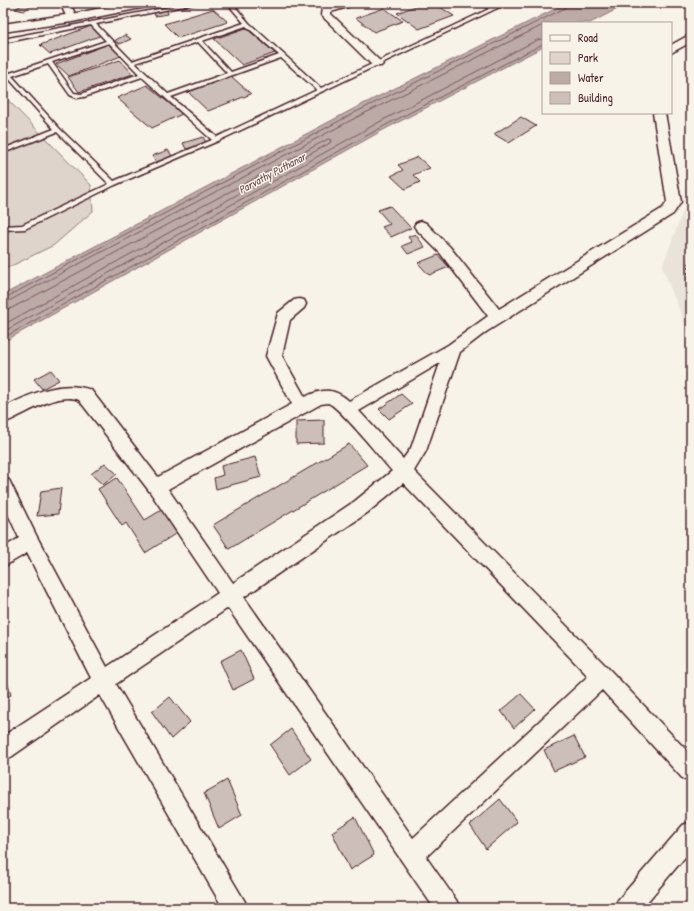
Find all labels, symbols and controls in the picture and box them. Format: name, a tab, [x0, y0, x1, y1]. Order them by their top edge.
legend	[542, 22, 672, 114]
text: Road	[578, 29, 598, 46]
text: Park	[578, 49, 598, 66]
text: Water	[578, 69, 604, 86]
text: Building	[578, 89, 613, 106]
water label: Parvathy Puthanar	[236, 149, 310, 197]

